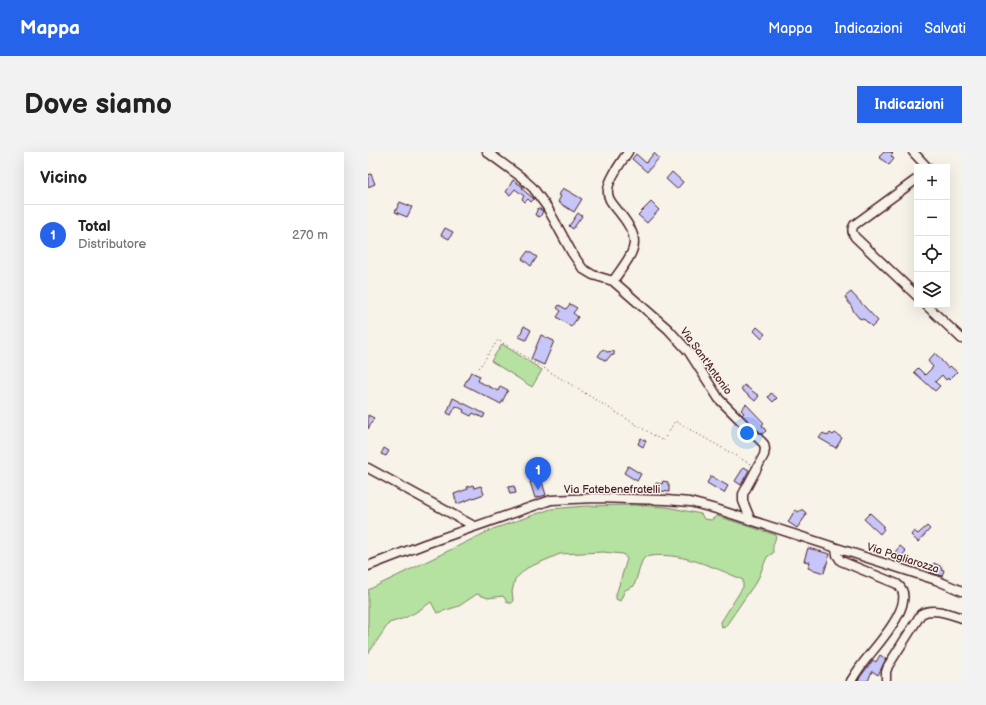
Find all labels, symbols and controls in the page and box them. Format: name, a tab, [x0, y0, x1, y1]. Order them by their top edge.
text: Mappa	[20, 17, 80, 40]
text: Mappa	[768, 20, 812, 37]
text: Indicazioni	[834, 20, 902, 37]
text: Salvati	[924, 20, 966, 37]
button: Indicazioni	[857, 86, 962, 123]
text: Dove siamo	[24, 88, 172, 121]
map controls	[914, 164, 950, 308]
button: +	[914, 164, 950, 200]
text: Vicino	[40, 168, 87, 188]
button: −	[914, 200, 950, 236]
text: Total	[78, 217, 111, 236]
text: 1	[50, 227, 56, 243]
text: 270 m	[292, 227, 328, 243]
text: Distributore	[78, 236, 146, 252]
button: locate	[914, 236, 950, 272]
button: layers	[914, 272, 950, 308]
street label: Via Sant'Antonio	[677, 325, 735, 397]
your location	[737, 423, 757, 443]
pin: 1	[525, 457, 551, 490]
street label: Via Fatebenefratelli	[564, 483, 660, 496]
street label: Via Pagliarozza	[865, 540, 941, 576]

